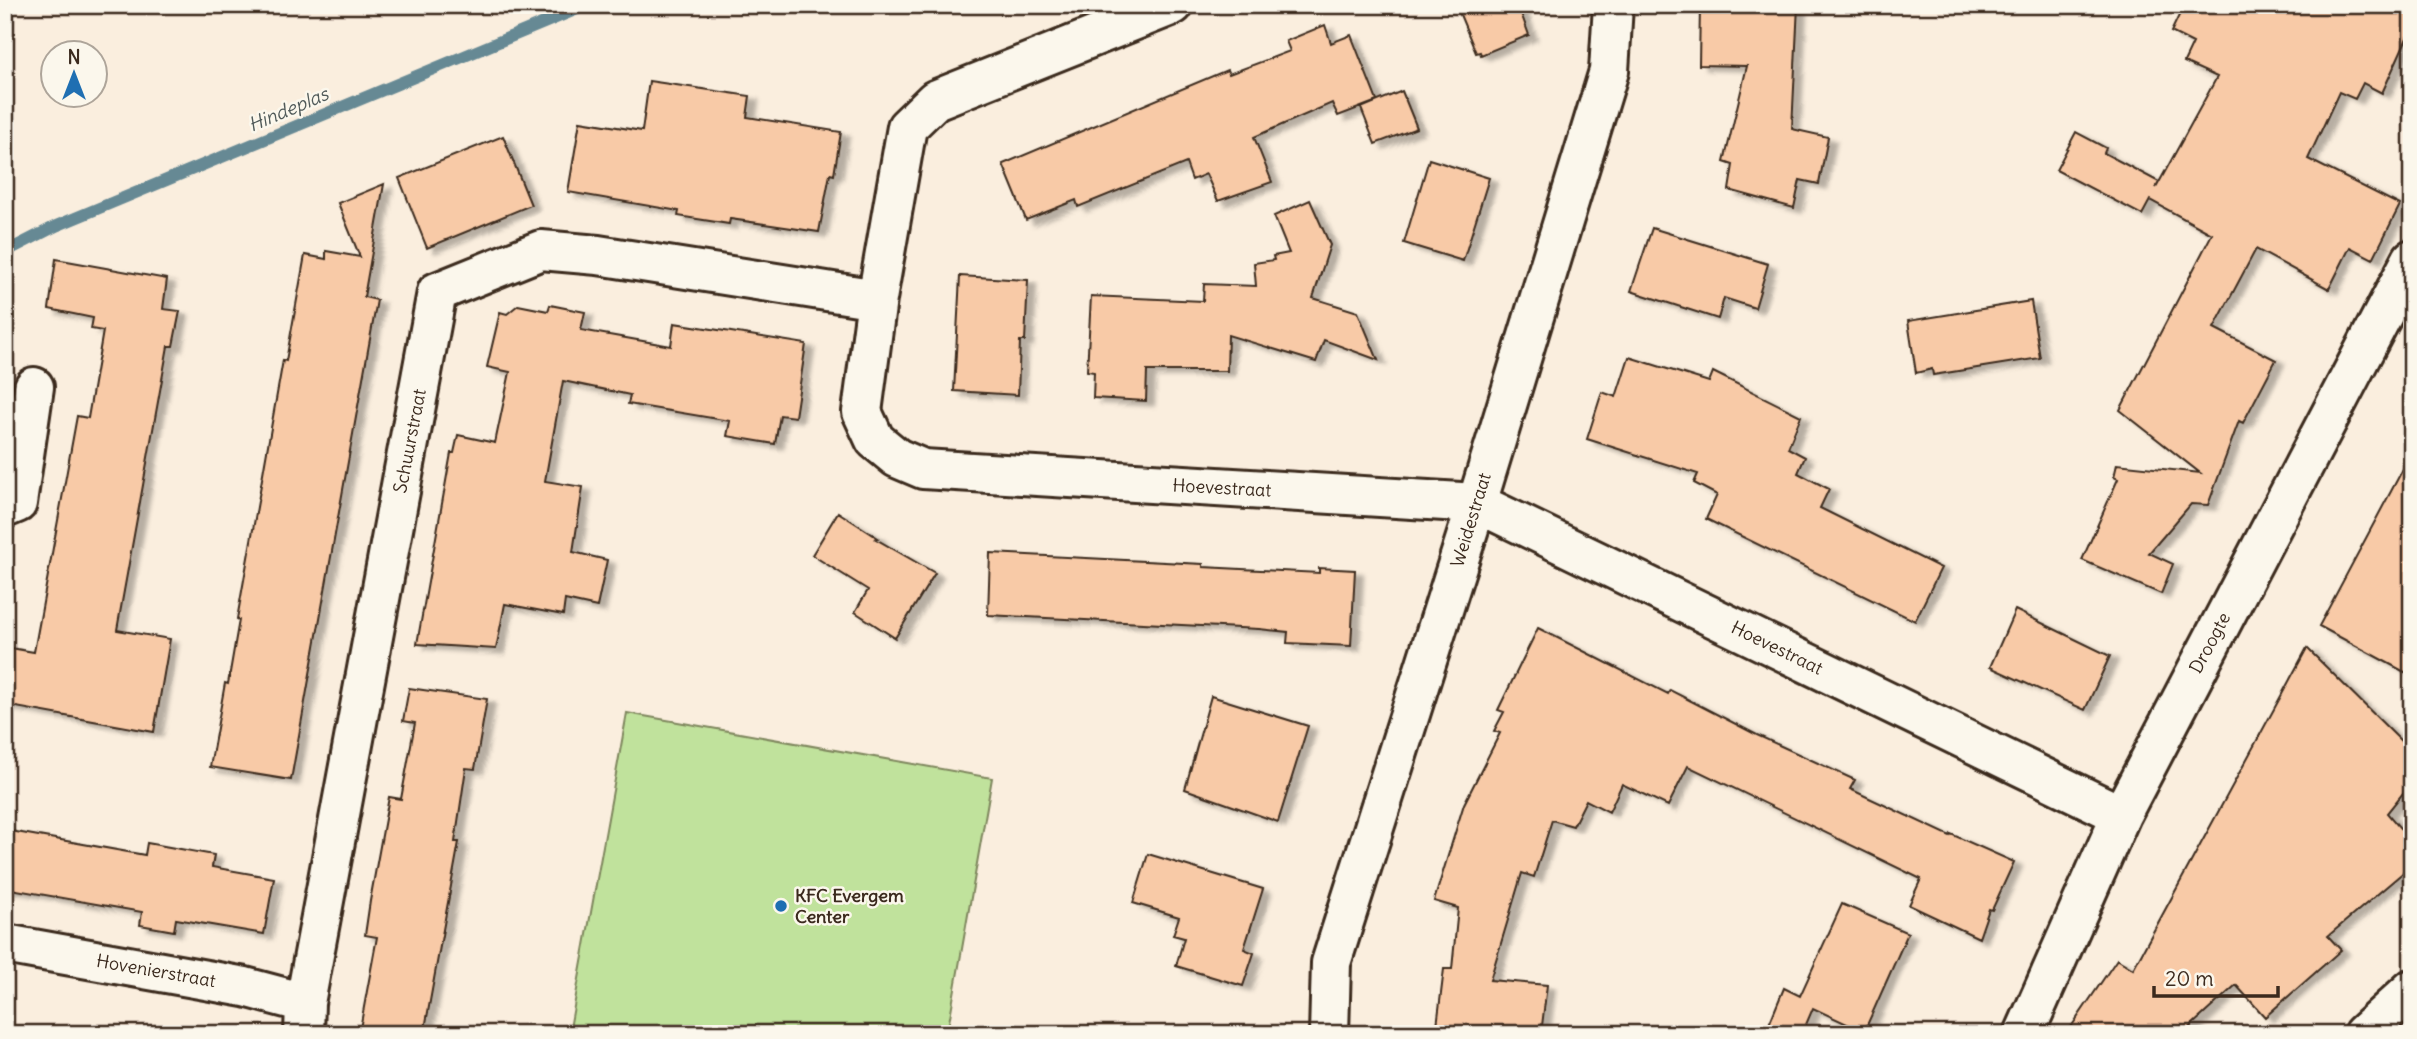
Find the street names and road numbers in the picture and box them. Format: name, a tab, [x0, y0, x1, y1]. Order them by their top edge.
street label: Schuurstraat	[388, 387, 431, 495]
street label: Weidestraat	[1445, 470, 1496, 570]
street label: Hoevestraat	[1172, 473, 1272, 502]
street label: Droogte	[2184, 608, 2235, 677]
street label: Hoevestraat	[1728, 615, 1827, 680]
street label: Hovenierstraat	[95, 949, 218, 992]

